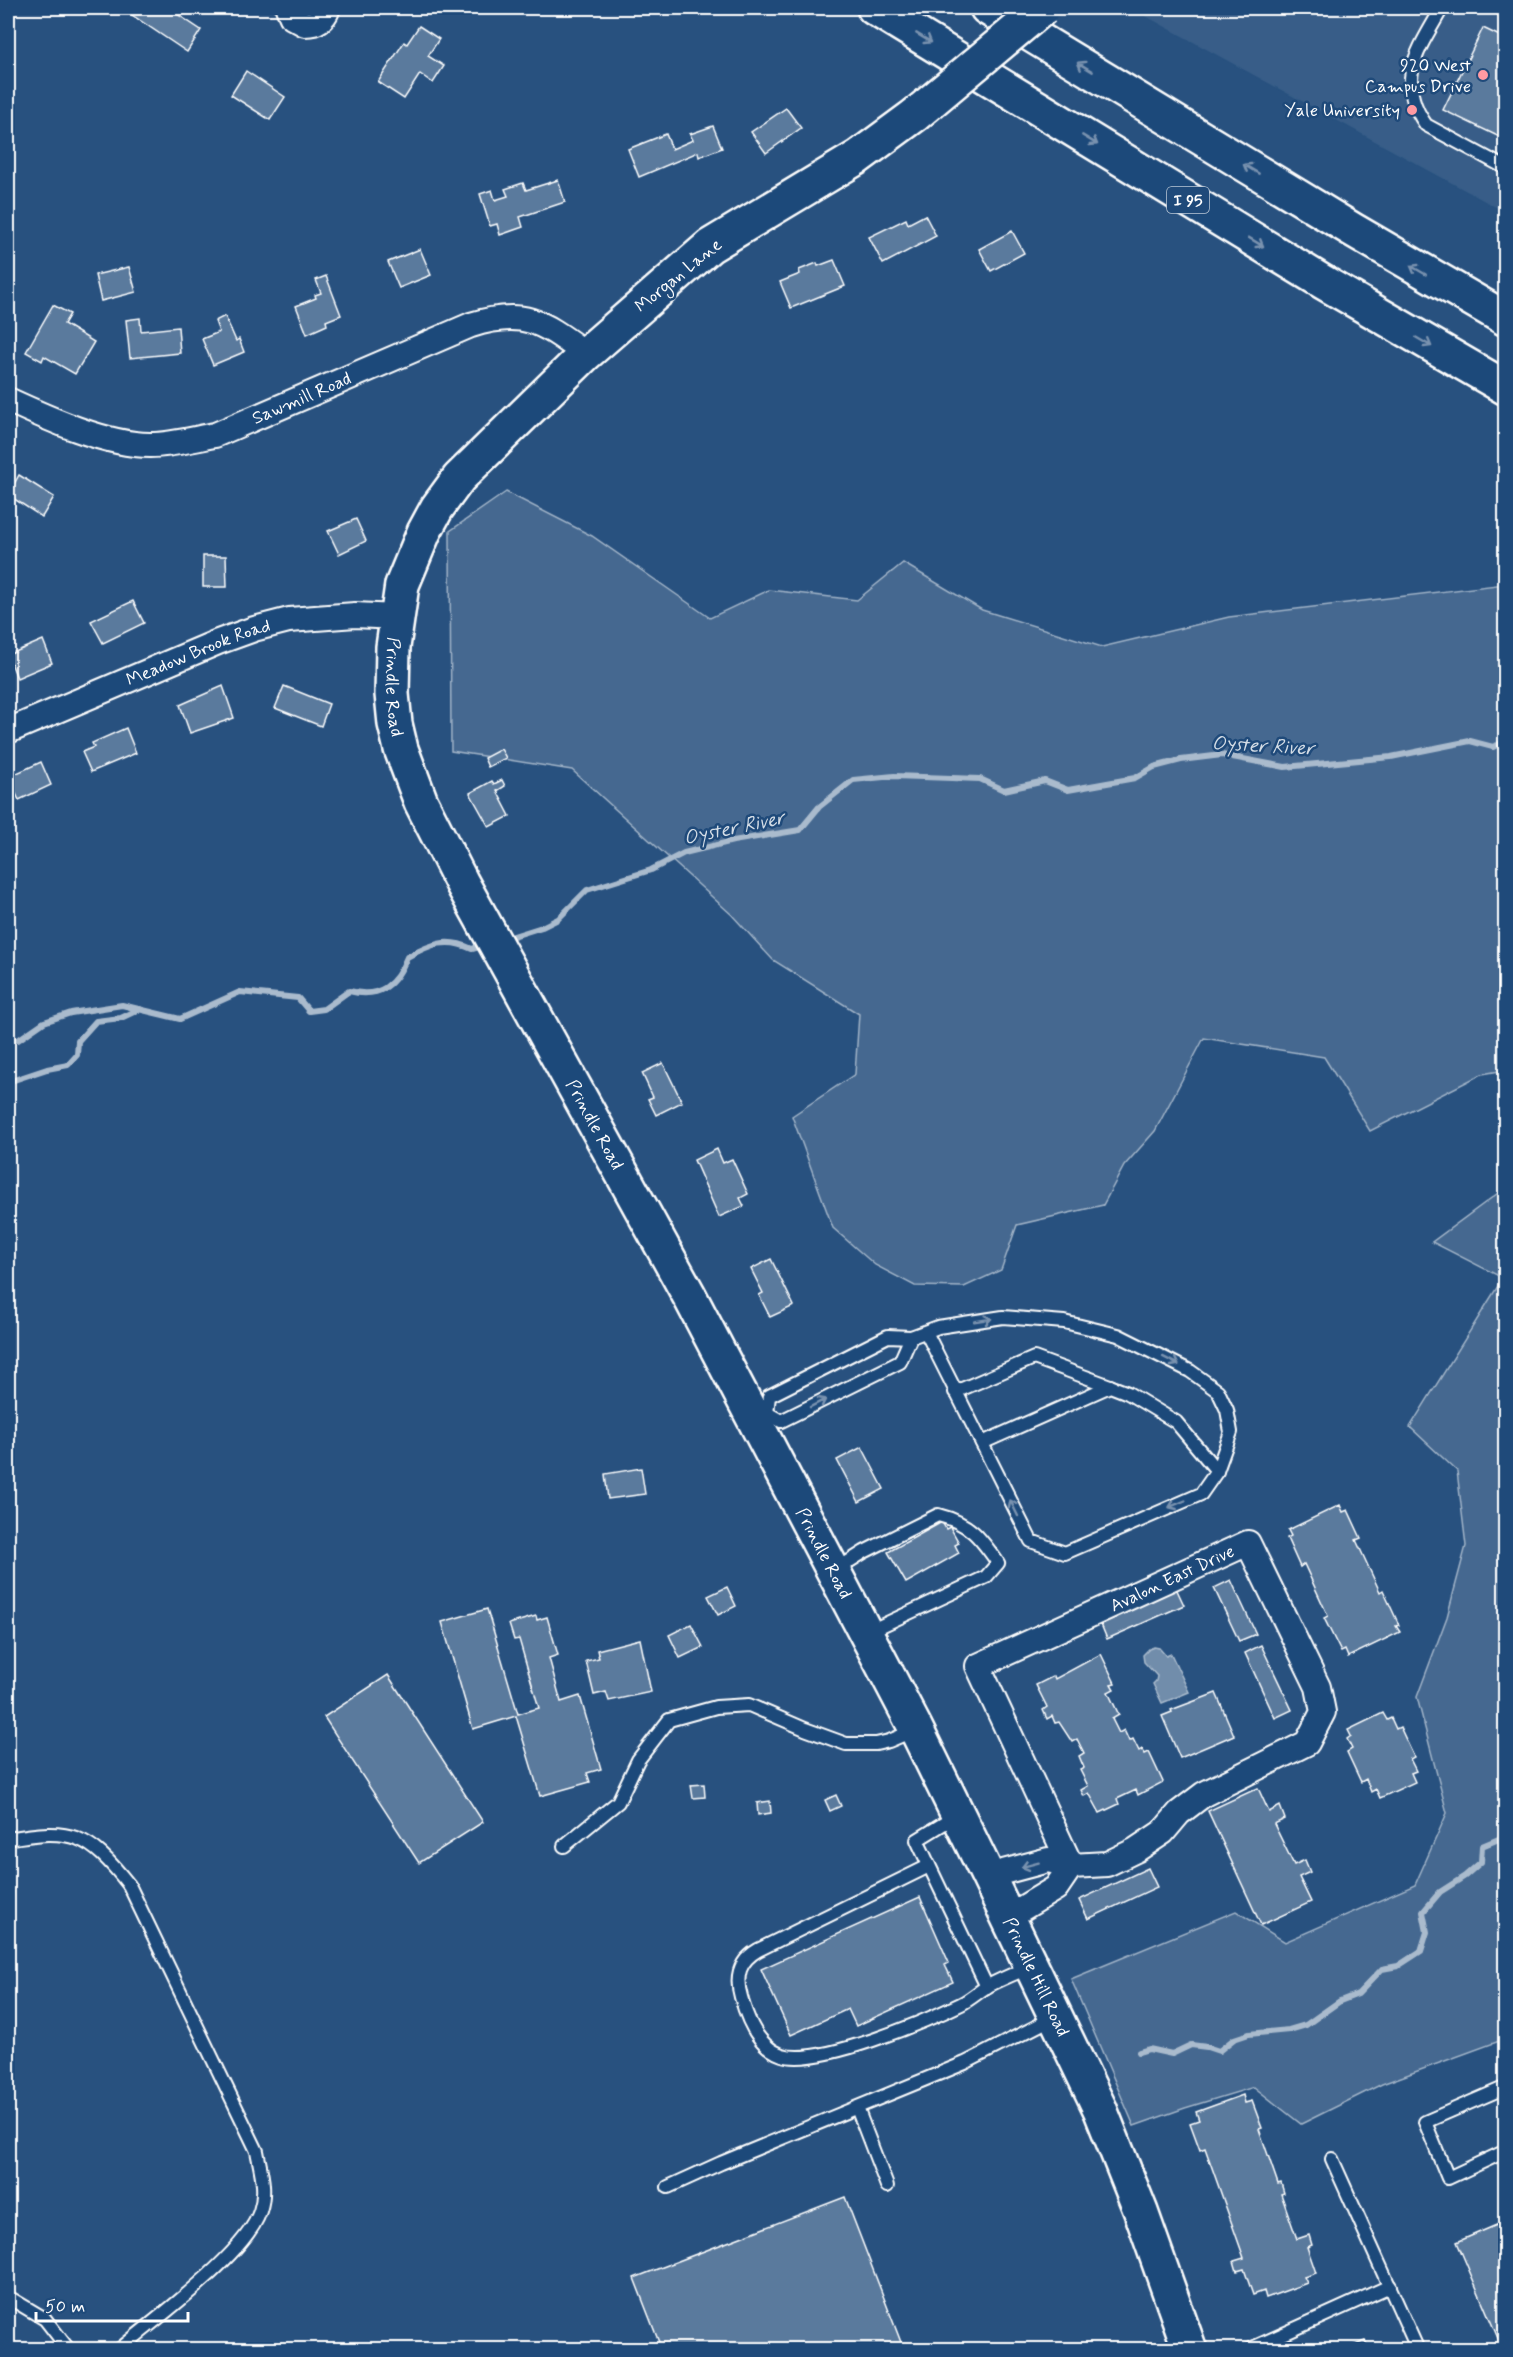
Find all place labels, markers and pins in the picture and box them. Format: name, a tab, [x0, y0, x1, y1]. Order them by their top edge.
place label: 920 West Campus Drive	[1365, 54, 1472, 99]
marker: 920 West Campus Drive	[1476, 68, 1490, 82]
place label: Yale University	[1284, 99, 1400, 123]
marker: Yale University	[1405, 103, 1419, 117]

